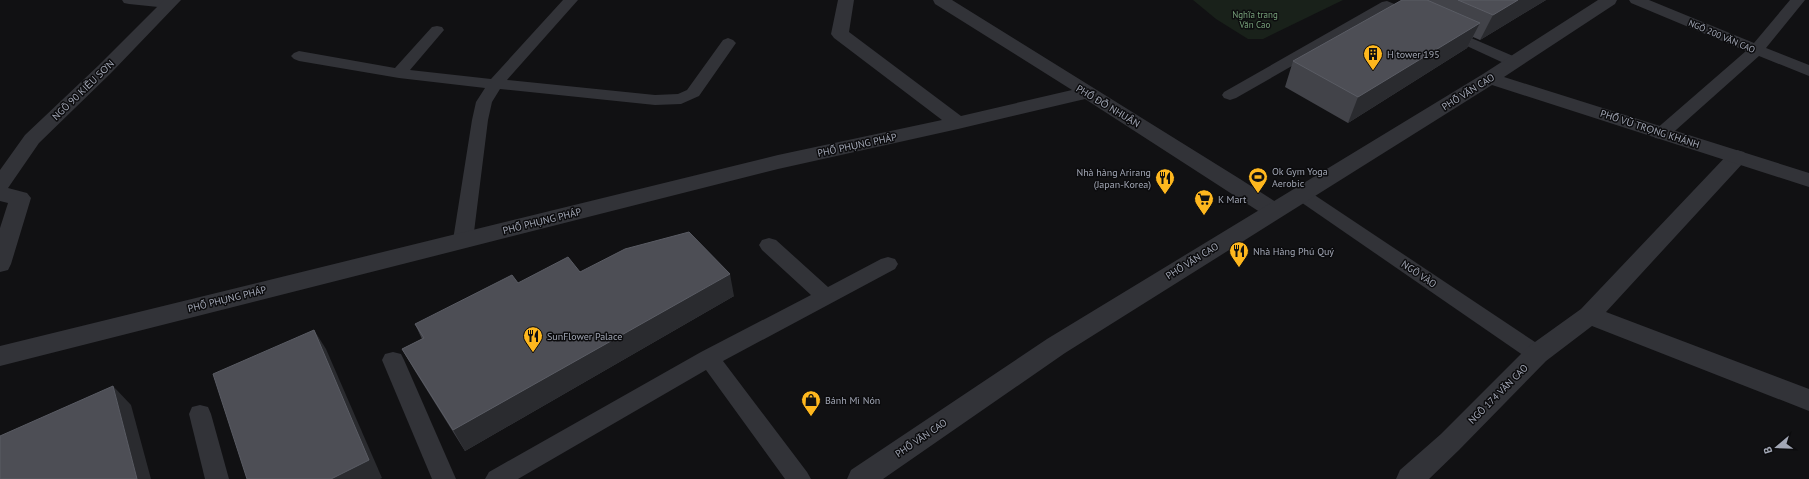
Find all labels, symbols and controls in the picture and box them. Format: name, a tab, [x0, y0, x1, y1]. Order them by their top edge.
park label: Nghĩa trang Văn Cao	[1232, 9, 1278, 30]
street label: NGÕ 200 VĂN CAO	[1687, 17, 1757, 55]
building icon: H tower 195	[1362, 43, 1384, 71]
place label: H tower 195	[1387, 48, 1440, 61]
street label: NGÕ 90 KIỀU SƠN	[49, 57, 117, 123]
street label: PHỐ VĂN CAO	[1439, 71, 1497, 113]
street label: PHỐ ĐỖ NHUẬN	[1074, 82, 1142, 130]
street label: PHỐ VŨ TRỌNG KHÁNH	[1599, 107, 1701, 151]
street label: PHỐ PHỤNG PHÁP	[816, 130, 898, 160]
place label: Ok Gym Yoga Aerobic	[1272, 165, 1328, 190]
place label: Nhà hàng Arirang (Japan-Korea)	[1076, 166, 1151, 191]
sports icon: Ok Gym Yoga Aerobic	[1247, 166, 1269, 194]
restaurant icon: Nhà hàng Arirang (Japan-Korea)	[1154, 167, 1176, 195]
supermarket icon: K Mart	[1193, 188, 1215, 216]
place label: K Mart	[1218, 193, 1247, 206]
street label: PHỐ PHỤNG PHÁP	[501, 205, 583, 237]
street label: PHỐ VĂN CAO	[1163, 240, 1221, 282]
restaurant icon: Nhà Hàng Phú Quý	[1228, 240, 1250, 268]
place label: Nhà Hàng Phú Quý	[1253, 245, 1334, 258]
street label: NGÕ VÀO	[1399, 258, 1439, 291]
street label: PHỐ PHỤNG PHÁP	[186, 283, 268, 315]
restaurant icon: SunFlower Palace	[522, 325, 544, 353]
place label: SunFlower Palace	[547, 330, 622, 343]
street label: NGÕ 174 VĂN CAO	[1465, 361, 1531, 427]
shop icon: Bánh Mì Nón	[800, 389, 822, 417]
place label: Bánh Mì Nón	[825, 394, 880, 407]
street label: PHỐ VĂN CAO	[893, 416, 950, 460]
north arrow	[1757, 427, 1797, 467]
text: B	[1760, 444, 1775, 456]

